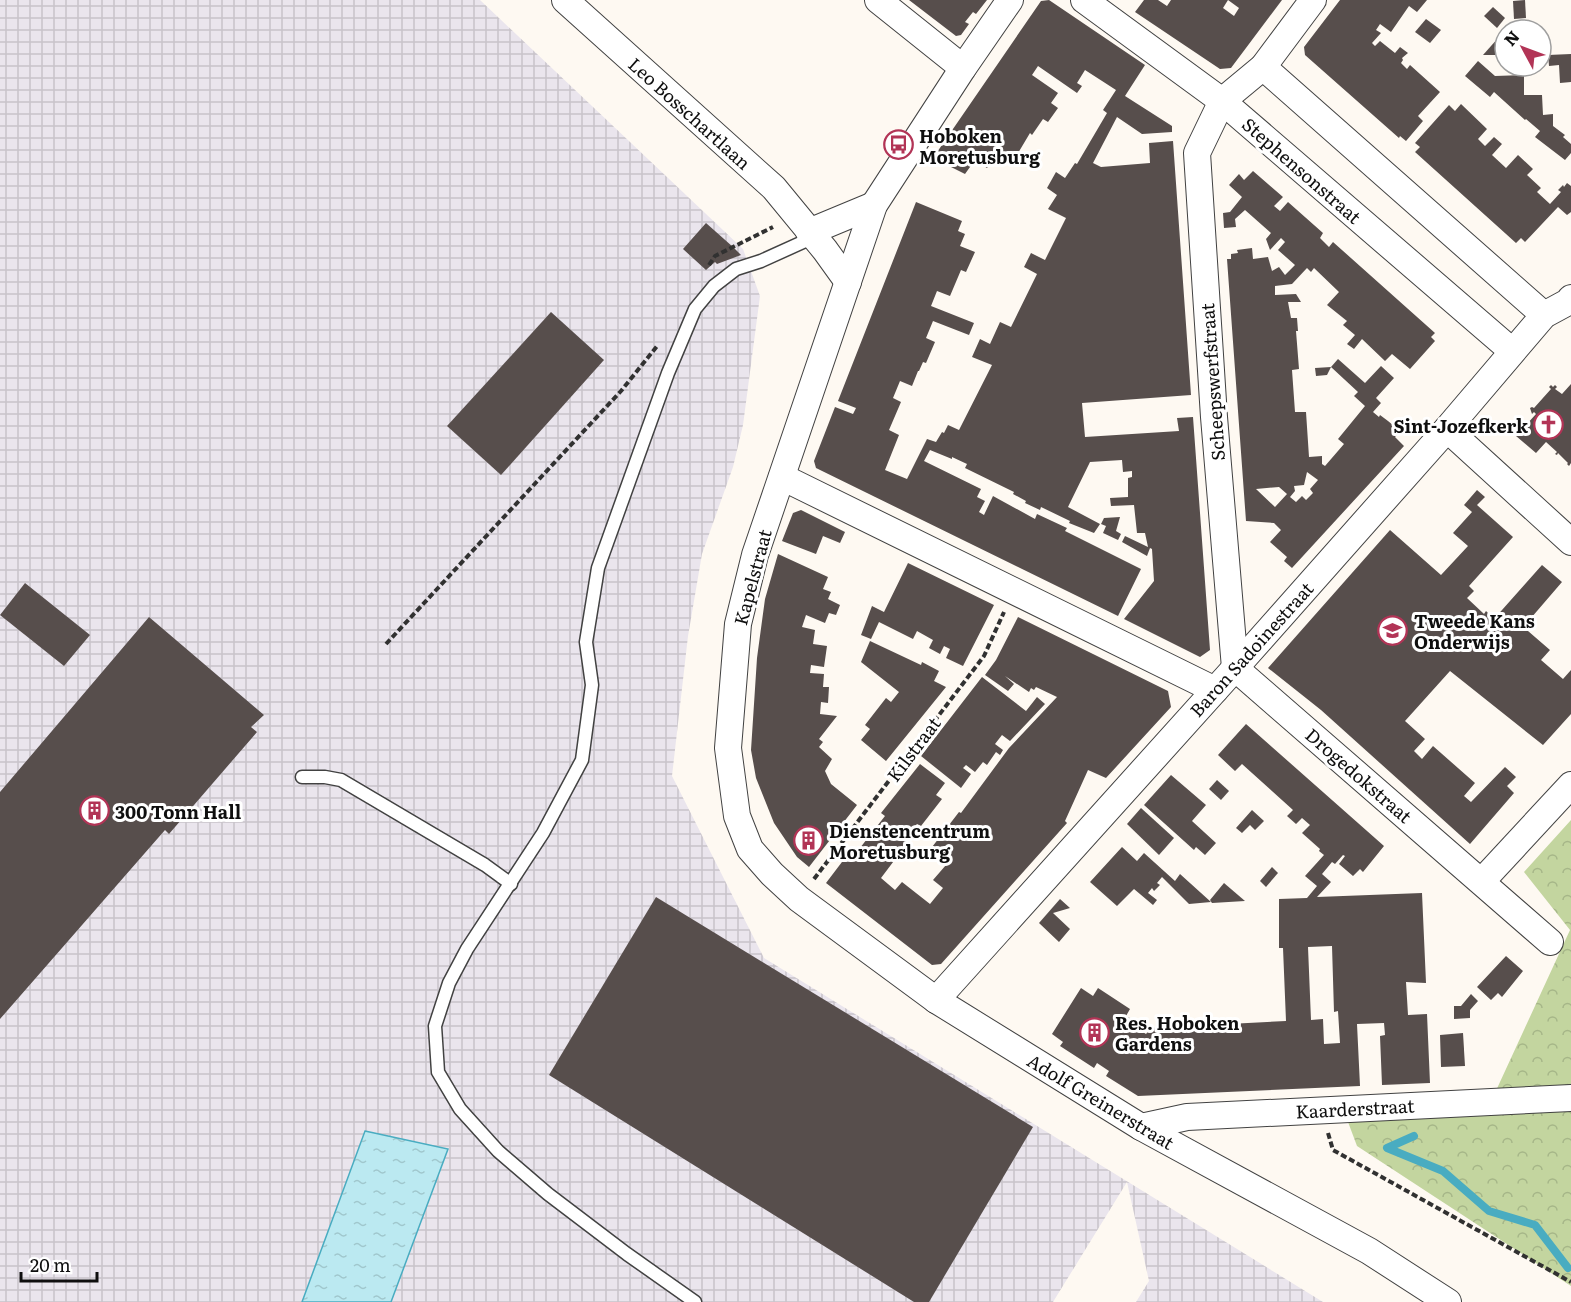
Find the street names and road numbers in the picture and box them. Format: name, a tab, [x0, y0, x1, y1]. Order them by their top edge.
street label: Leo Bosschartlaan	[623, 51, 757, 175]
street label: Stephensonstraat	[1236, 111, 1368, 230]
street label: Scheepswerfstraat	[1193, 301, 1231, 462]
street label: Kapelstraat	[726, 525, 778, 628]
street label: Baron Sadoinestraat	[1183, 575, 1320, 723]
street label: Kilstraat	[880, 710, 947, 787]
street label: Drogedokstraat	[1300, 721, 1419, 829]
street label: Adolf Greinerstraat	[1022, 1046, 1180, 1156]
street label: Kaarderstraat	[1295, 1091, 1416, 1125]

